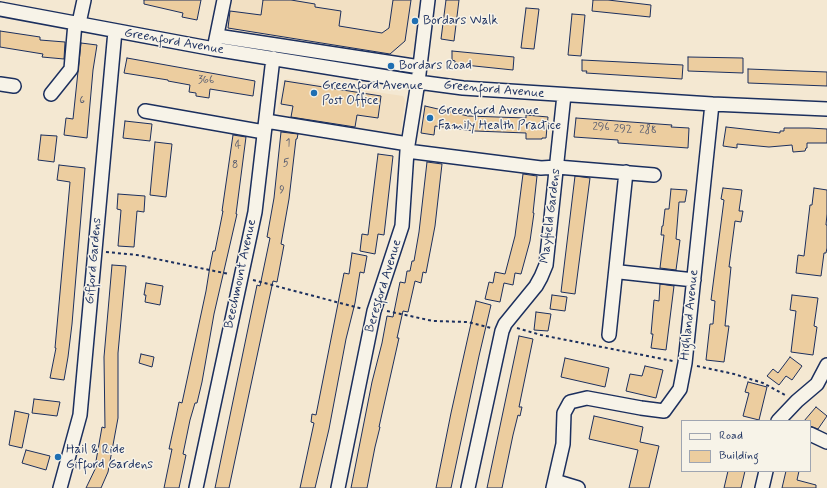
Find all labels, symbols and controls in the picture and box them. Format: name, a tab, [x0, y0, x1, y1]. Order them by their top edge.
place label: Bordars Walk	[423, 13, 498, 29]
marker: Bordars Walk	[410, 16, 420, 26]
street label: Greenford Avenue	[123, 26, 225, 58]
place label: Bordars Road	[399, 58, 472, 74]
marker: Bordars Road	[386, 61, 396, 71]
house number: 366	[198, 74, 214, 88]
place label: Greenford Avenue Post Office	[322, 78, 423, 109]
street label: Greenford Avenue	[443, 78, 545, 102]
marker: Greenford Avenue Post Office	[309, 88, 319, 98]
house number: 6	[79, 94, 85, 108]
place label: Greenford Avenue Family Health Practice	[438, 103, 561, 134]
marker: Greenford Avenue Family Health Practice	[425, 113, 435, 123]
house number: 296	[592, 121, 610, 135]
house number: 292	[614, 123, 632, 137]
house number: 288	[639, 124, 657, 138]
house number: 1	[286, 137, 290, 151]
house number: 4	[235, 139, 241, 153]
house number: 5	[283, 157, 289, 171]
house number: 8	[232, 159, 238, 173]
street label: Mayfield Gardens	[537, 168, 565, 264]
house number: 9	[279, 184, 285, 198]
street label: Gifford Gardens	[82, 217, 106, 305]
street label: Beechmount Avenue	[222, 218, 260, 330]
street label: Beresford Avenue	[362, 238, 406, 334]
street label: Highland Avenue	[677, 269, 703, 361]
legend	[681, 420, 811, 472]
text: Road	[719, 428, 743, 444]
place label: Hail & Ride Gifford Gardens	[66, 442, 153, 473]
text: Building	[719, 448, 759, 464]
marker: Hail & Ride Gifford Gardens	[53, 452, 63, 462]

